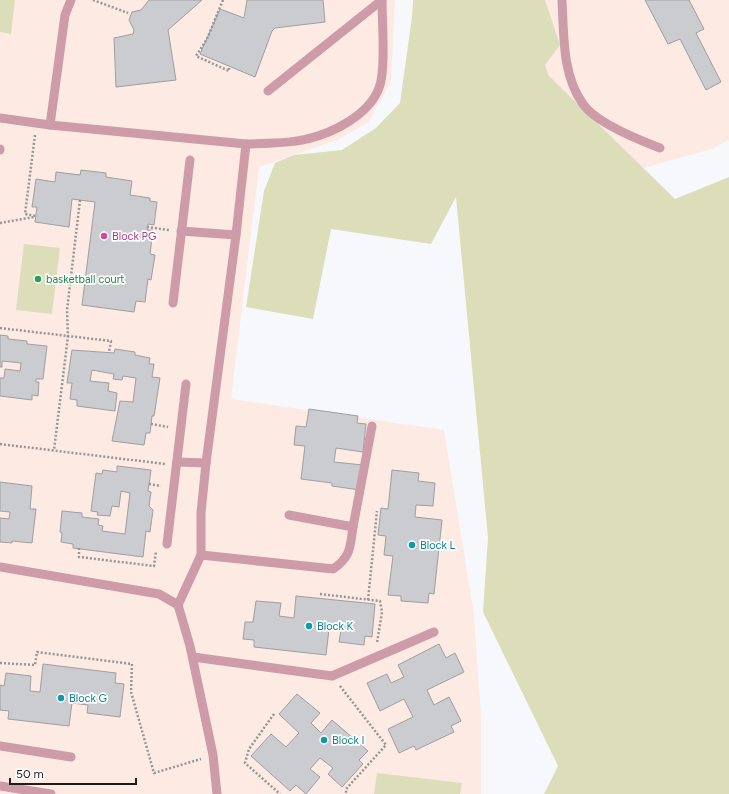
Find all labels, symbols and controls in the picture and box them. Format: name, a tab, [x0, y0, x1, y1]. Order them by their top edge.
place label: Block PG	[112, 230, 156, 243]
marker: Block PG	[99, 231, 109, 241]
place label: basketball court	[46, 273, 125, 286]
marker: basketball court	[33, 274, 43, 284]
place label: Block L	[420, 539, 456, 552]
marker: Block L	[407, 540, 417, 550]
place label: Block K	[317, 620, 354, 633]
marker: Block K	[304, 621, 314, 631]
place label: Block G	[69, 692, 107, 705]
marker: Block G	[56, 693, 66, 703]
place label: Block I	[332, 734, 365, 747]
marker: Block I	[319, 735, 329, 745]
scale bar	[10, 760, 136, 786]
text: 50 m	[16, 767, 44, 781]

